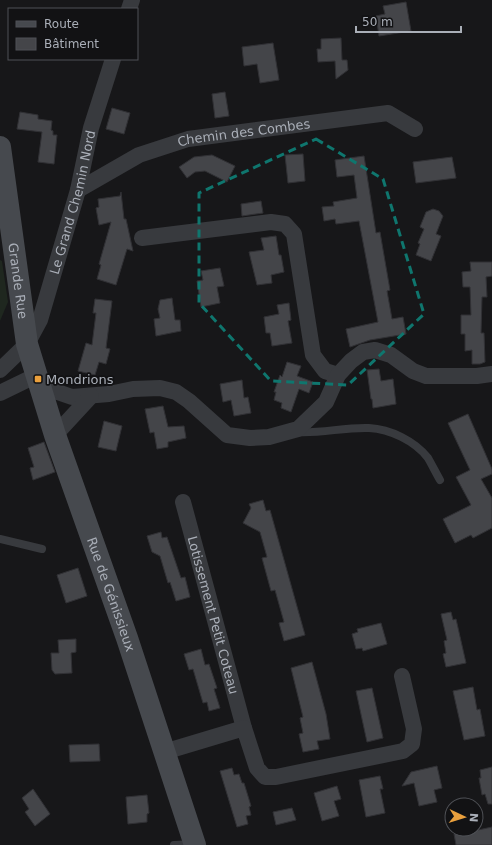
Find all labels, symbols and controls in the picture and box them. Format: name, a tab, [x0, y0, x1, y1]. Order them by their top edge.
legend	[8, 8, 138, 60]
scale bar	[356, 8, 461, 34]
text: 50 m	[362, 15, 393, 29]
text: Route	[44, 17, 79, 31]
text: Bâtiment	[44, 37, 99, 51]
street label: Chemin des Combes	[176, 116, 311, 150]
street label: Le Grand Chemin Nord	[47, 129, 98, 276]
street label: Grande Rue	[5, 242, 30, 320]
place label: Mondrions	[46, 372, 114, 387]
marker: Mondrions	[33, 374, 43, 384]
street label: Lotissement Petit Coteau	[185, 534, 242, 696]
street label: Rue de Génissieux	[84, 535, 138, 654]
north arrow	[444, 797, 484, 837]
text: N	[467, 813, 480, 823]

